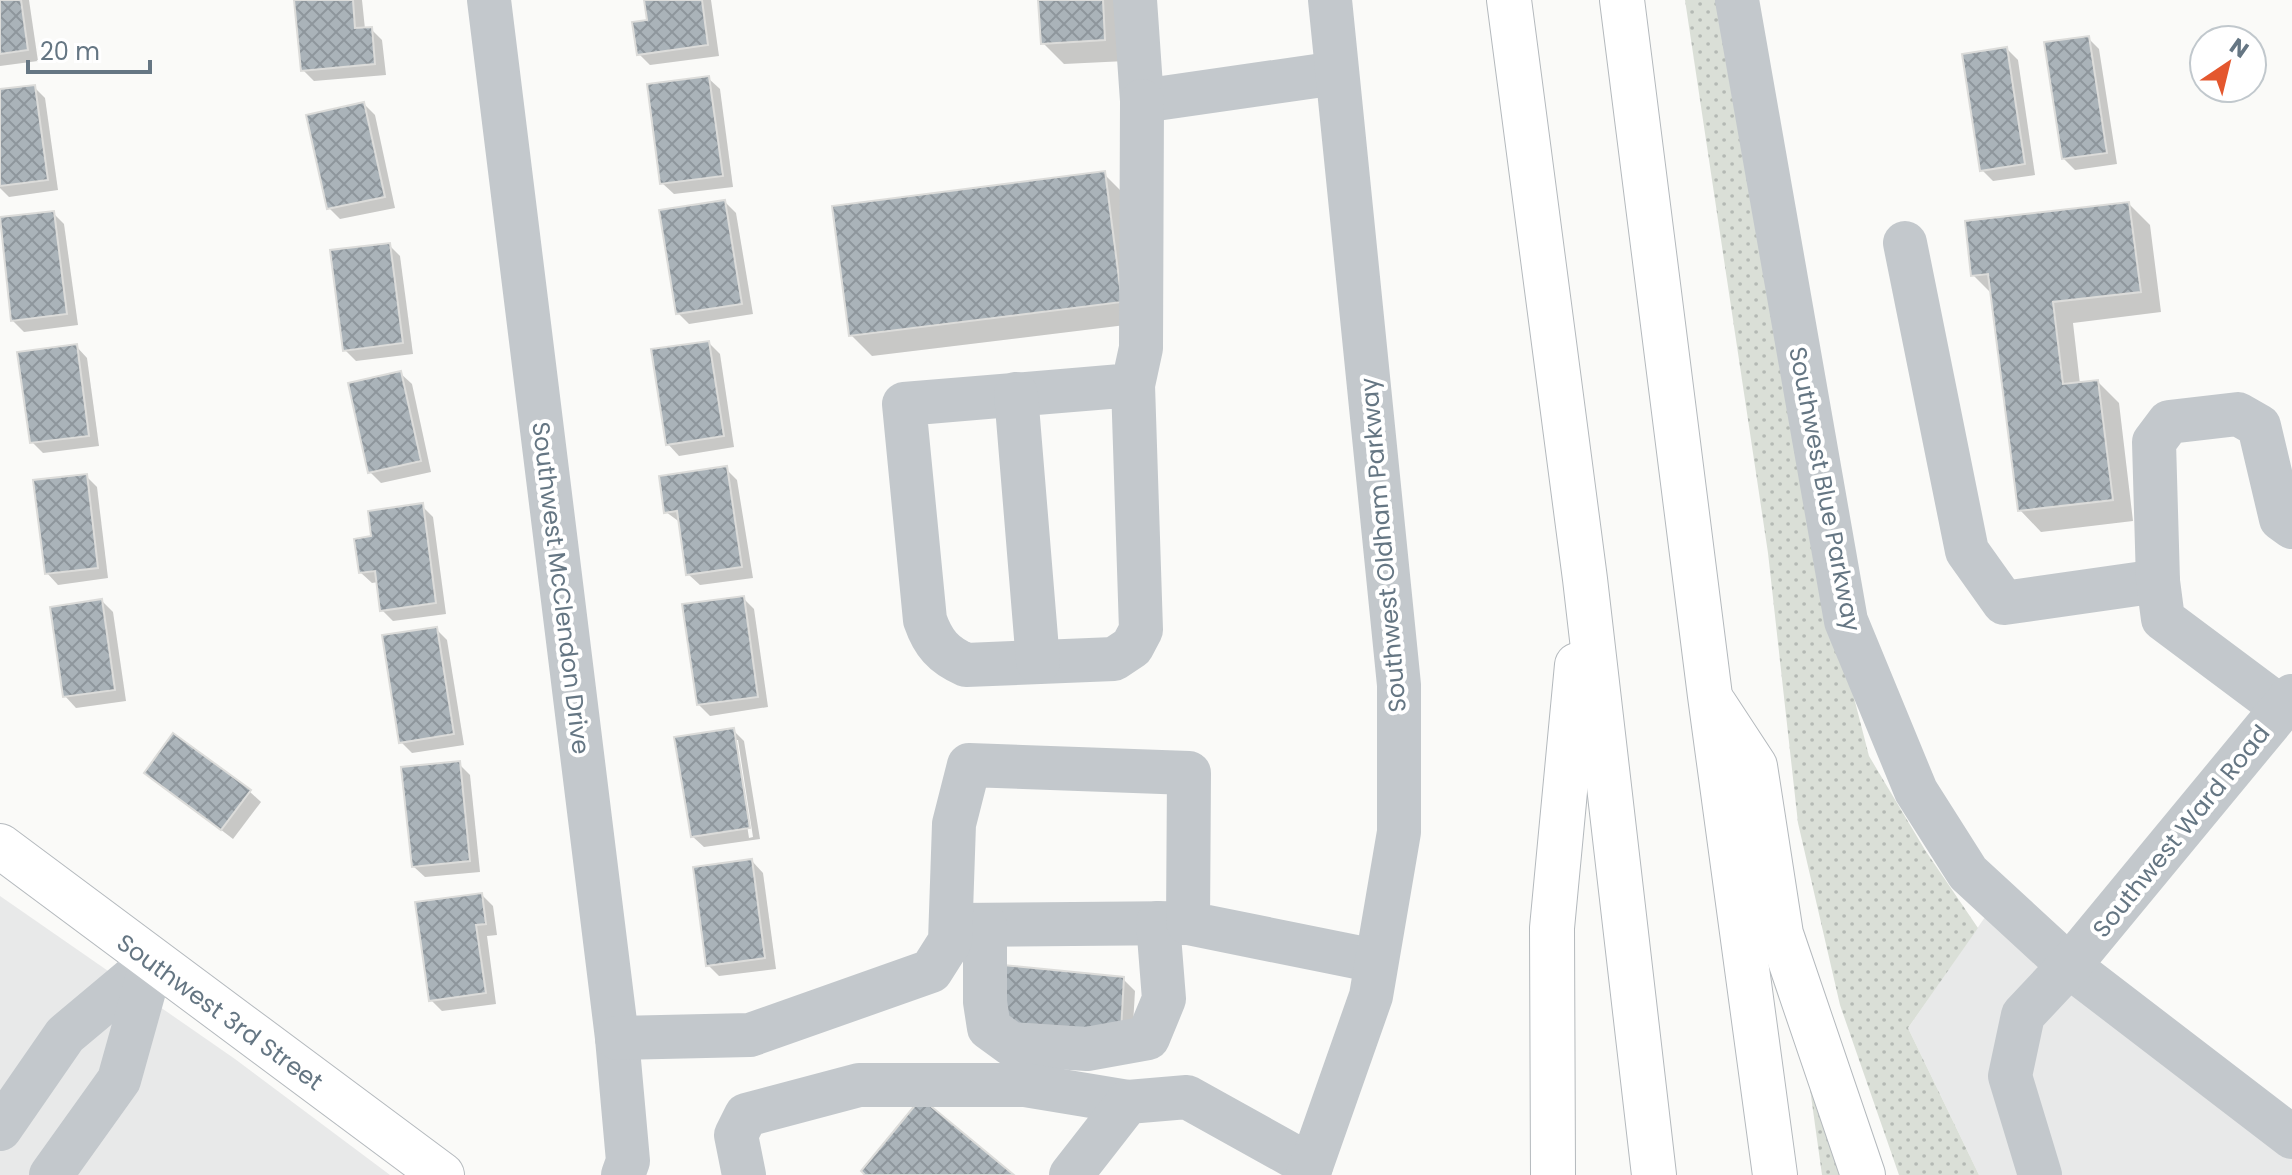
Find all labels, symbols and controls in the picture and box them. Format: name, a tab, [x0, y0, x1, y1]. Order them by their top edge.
scale bar	[28, 24, 150, 74]
north arrow	[2188, 24, 2268, 104]
text: N	[2224, 31, 2255, 65]
text: 20 m	[40, 35, 100, 68]
street label: Southwest Blue Parkway	[1781, 344, 1869, 635]
street label: Southwest Oldham Parkway	[1352, 376, 1414, 714]
street label: Southwest McClendon Drive	[524, 420, 598, 756]
street label: Southwest Ward Road	[2085, 718, 2277, 944]
street label: Southwest 3rd Street	[110, 926, 330, 1098]

